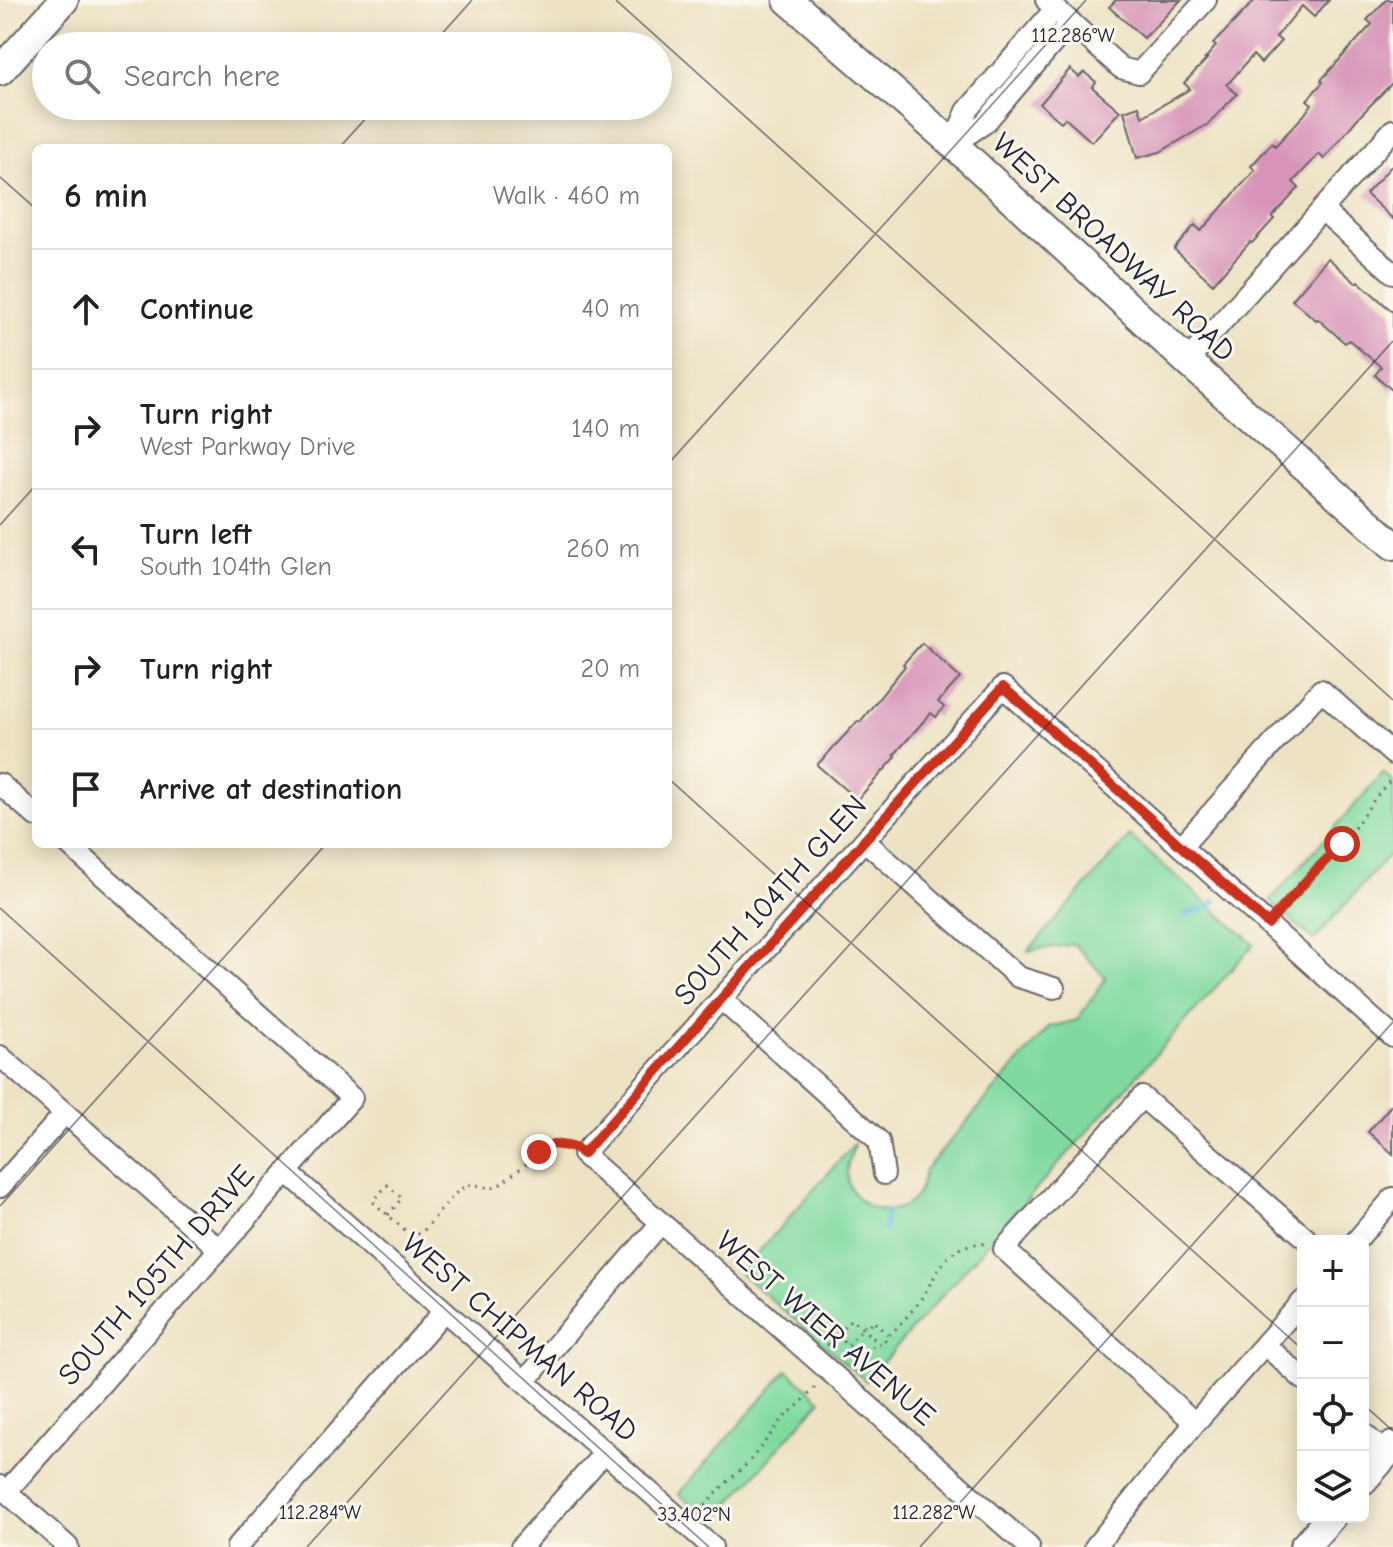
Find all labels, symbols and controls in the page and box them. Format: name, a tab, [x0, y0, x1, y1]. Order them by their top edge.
text: 112.286°W	[1031, 24, 1115, 47]
search box	[32, 32, 672, 120]
icon: search	[60, 54, 104, 98]
text: Search here	[124, 59, 280, 94]
street label: WEST BROADWAY ROAD	[985, 126, 1242, 369]
text: 6 min	[64, 176, 148, 216]
text: Walk · 460 m	[493, 181, 640, 211]
icon: ahead	[64, 287, 108, 331]
text: Continue	[140, 292, 254, 327]
text: 40 m	[581, 294, 640, 324]
text: Turn right	[140, 397, 272, 432]
icon: right	[64, 407, 108, 451]
text: 140 m	[571, 414, 640, 444]
text: West Parkway Drive	[140, 432, 355, 462]
text: Turn left	[140, 517, 252, 552]
icon: left	[64, 527, 108, 571]
text: 260 m	[566, 534, 640, 564]
text: South 104th Glen	[140, 552, 332, 582]
icon: right	[64, 647, 108, 691]
text: Turn right	[140, 652, 272, 687]
text: 20 m	[580, 654, 640, 684]
icon: arrive	[64, 767, 108, 811]
text: Arrive at destination	[140, 772, 402, 807]
street label: SOUTH 104TH GLEN	[667, 788, 874, 1012]
route start	[1324, 826, 1360, 862]
route end	[521, 1134, 557, 1170]
street label: SOUTH 105TH DRIVE	[51, 1158, 262, 1393]
street label: WEST WIER AVENUE	[709, 1224, 942, 1433]
street label: WEST CHIPMAN ROAD	[395, 1226, 645, 1449]
map controls	[1297, 1235, 1369, 1523]
button: +	[1297, 1235, 1369, 1307]
button: −	[1297, 1307, 1369, 1379]
button: locate	[1297, 1379, 1369, 1451]
button: layers	[1297, 1451, 1369, 1523]
text: 112.284°W	[279, 1501, 362, 1524]
text: 112.282°W	[893, 1501, 976, 1524]
text: 33.402°N	[657, 1503, 731, 1526]

